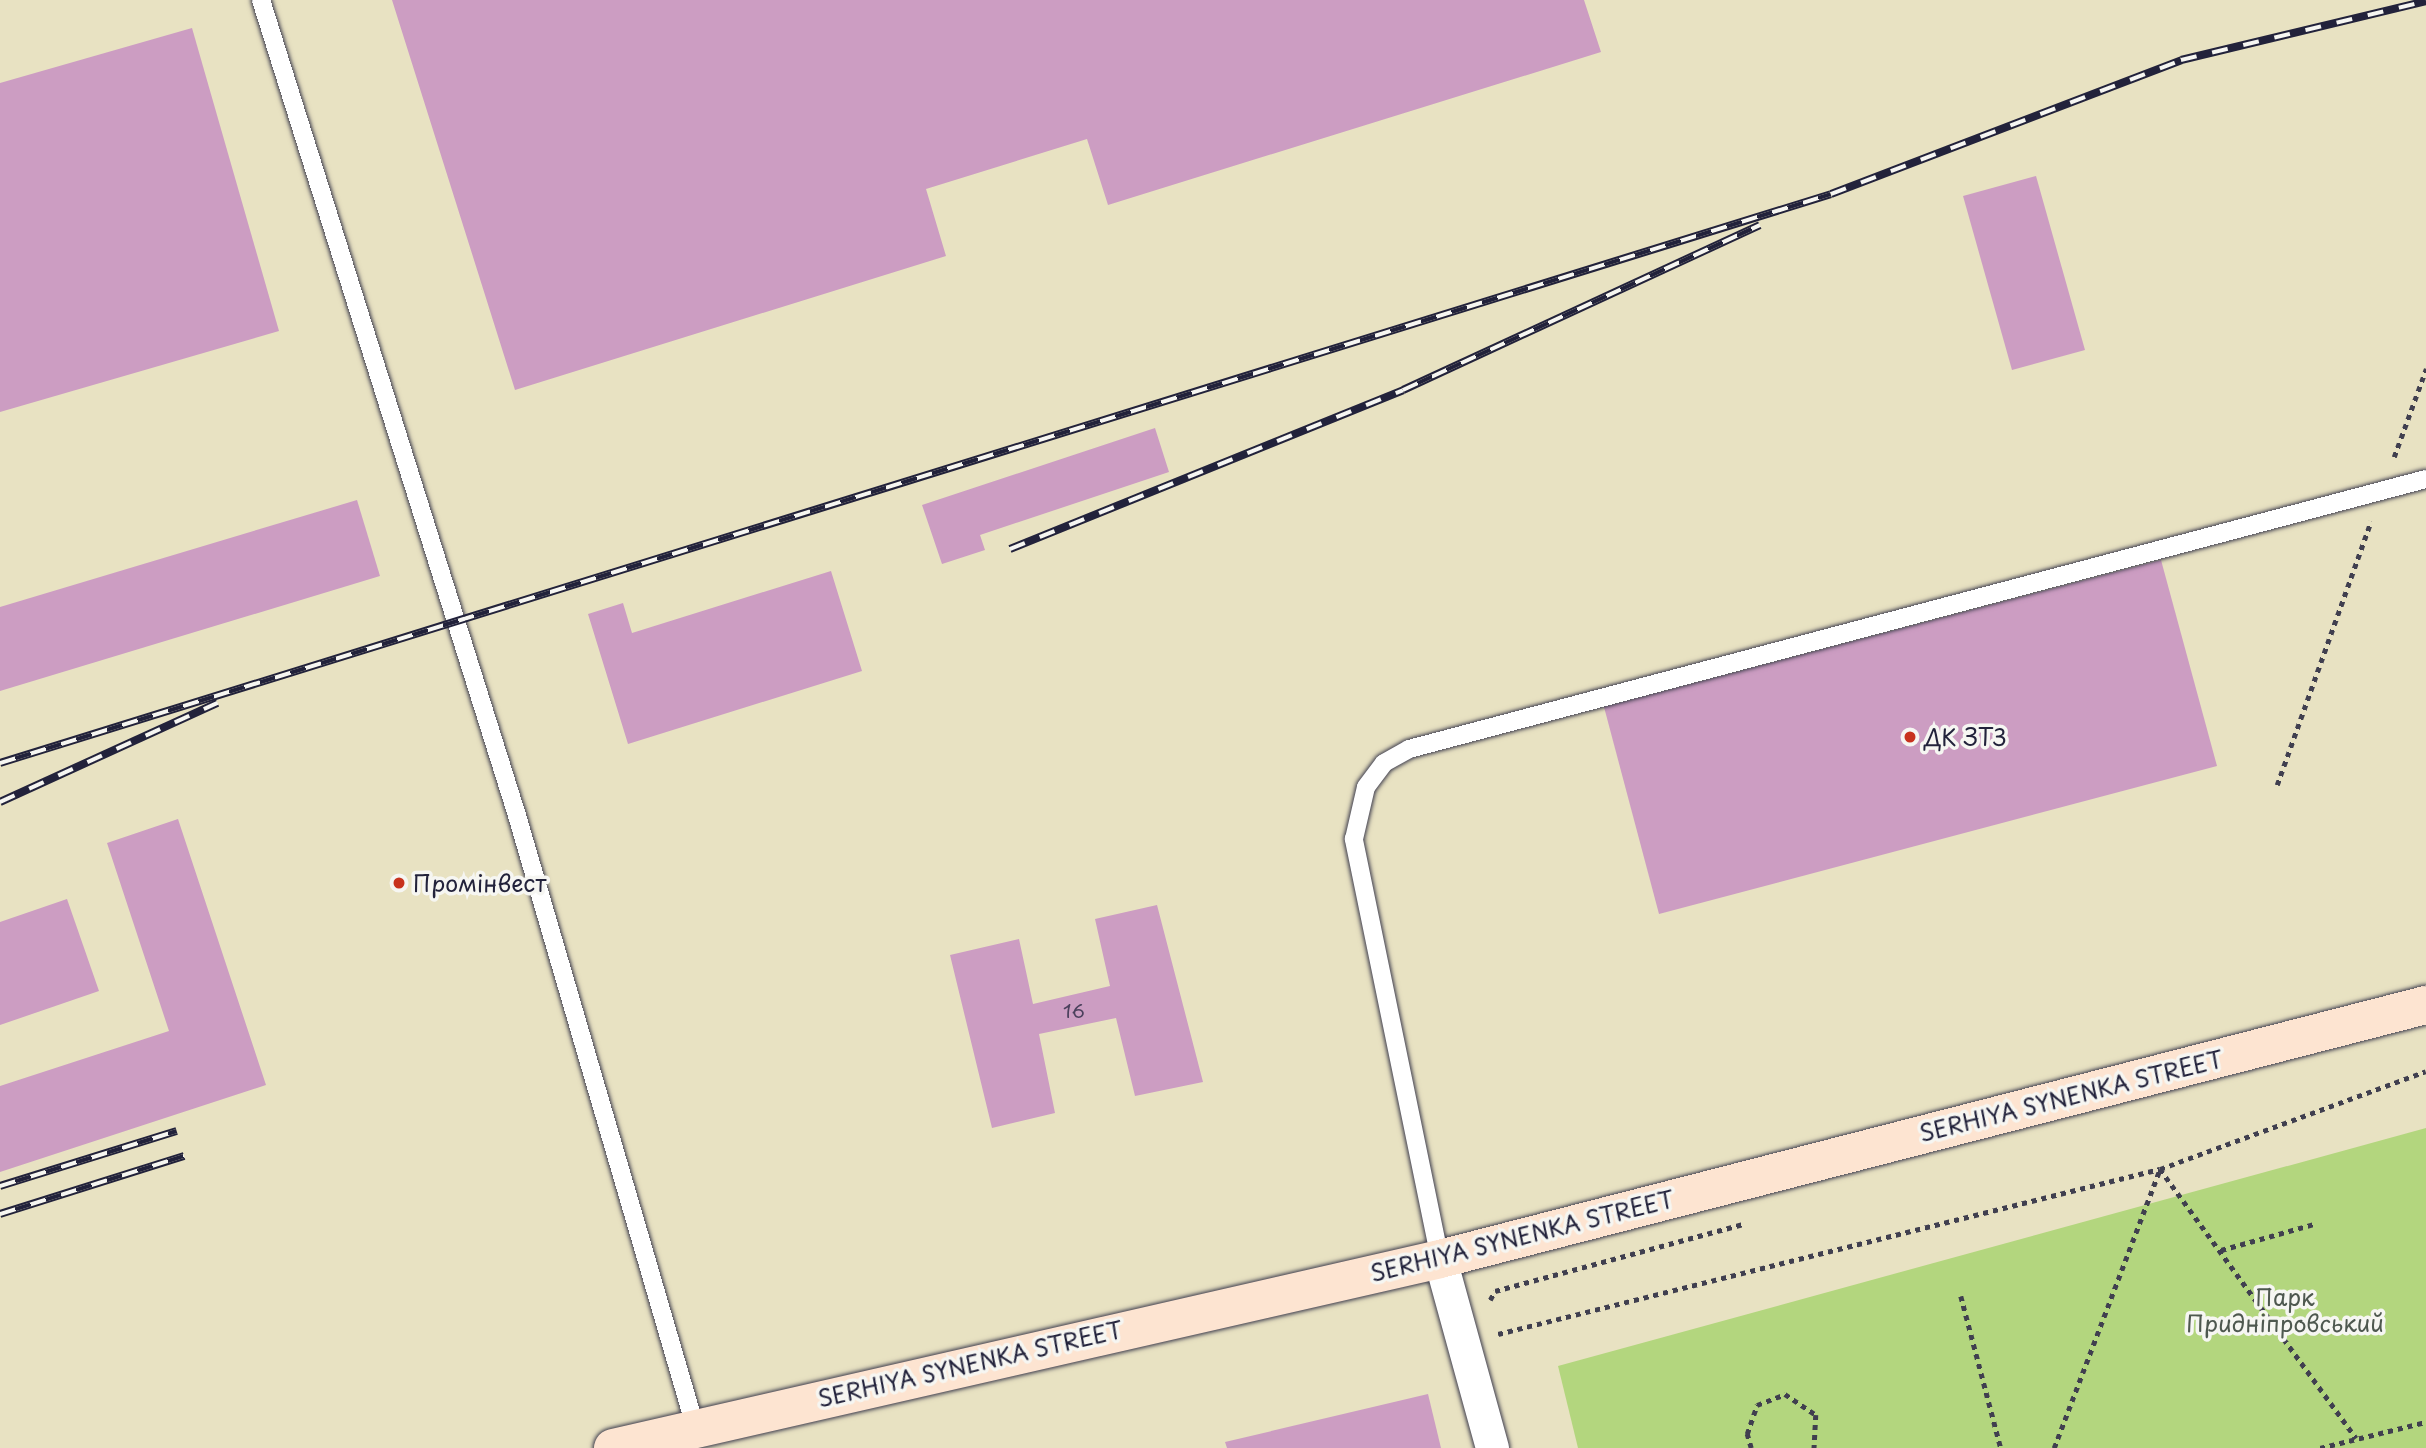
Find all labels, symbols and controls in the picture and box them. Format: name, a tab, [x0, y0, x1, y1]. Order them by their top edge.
place label: ДК ЗТЗ	[1924, 723, 2008, 751]
marker: ДК ЗТЗ	[1902, 729, 1918, 745]
place label: Промінвест	[413, 869, 546, 897]
marker: Промінвест	[391, 875, 407, 891]
house number: 16	[1063, 1000, 1085, 1022]
street label: SERHIYA SYNENKA STREET	[1914, 1044, 2228, 1148]
street label: SERHIYA SYNENKA STREET	[1365, 1184, 1679, 1288]
park label: Парк Придніпровський	[2186, 1283, 2384, 1337]
street label: SERHIYA SYNENKA STREET	[813, 1315, 1127, 1413]

